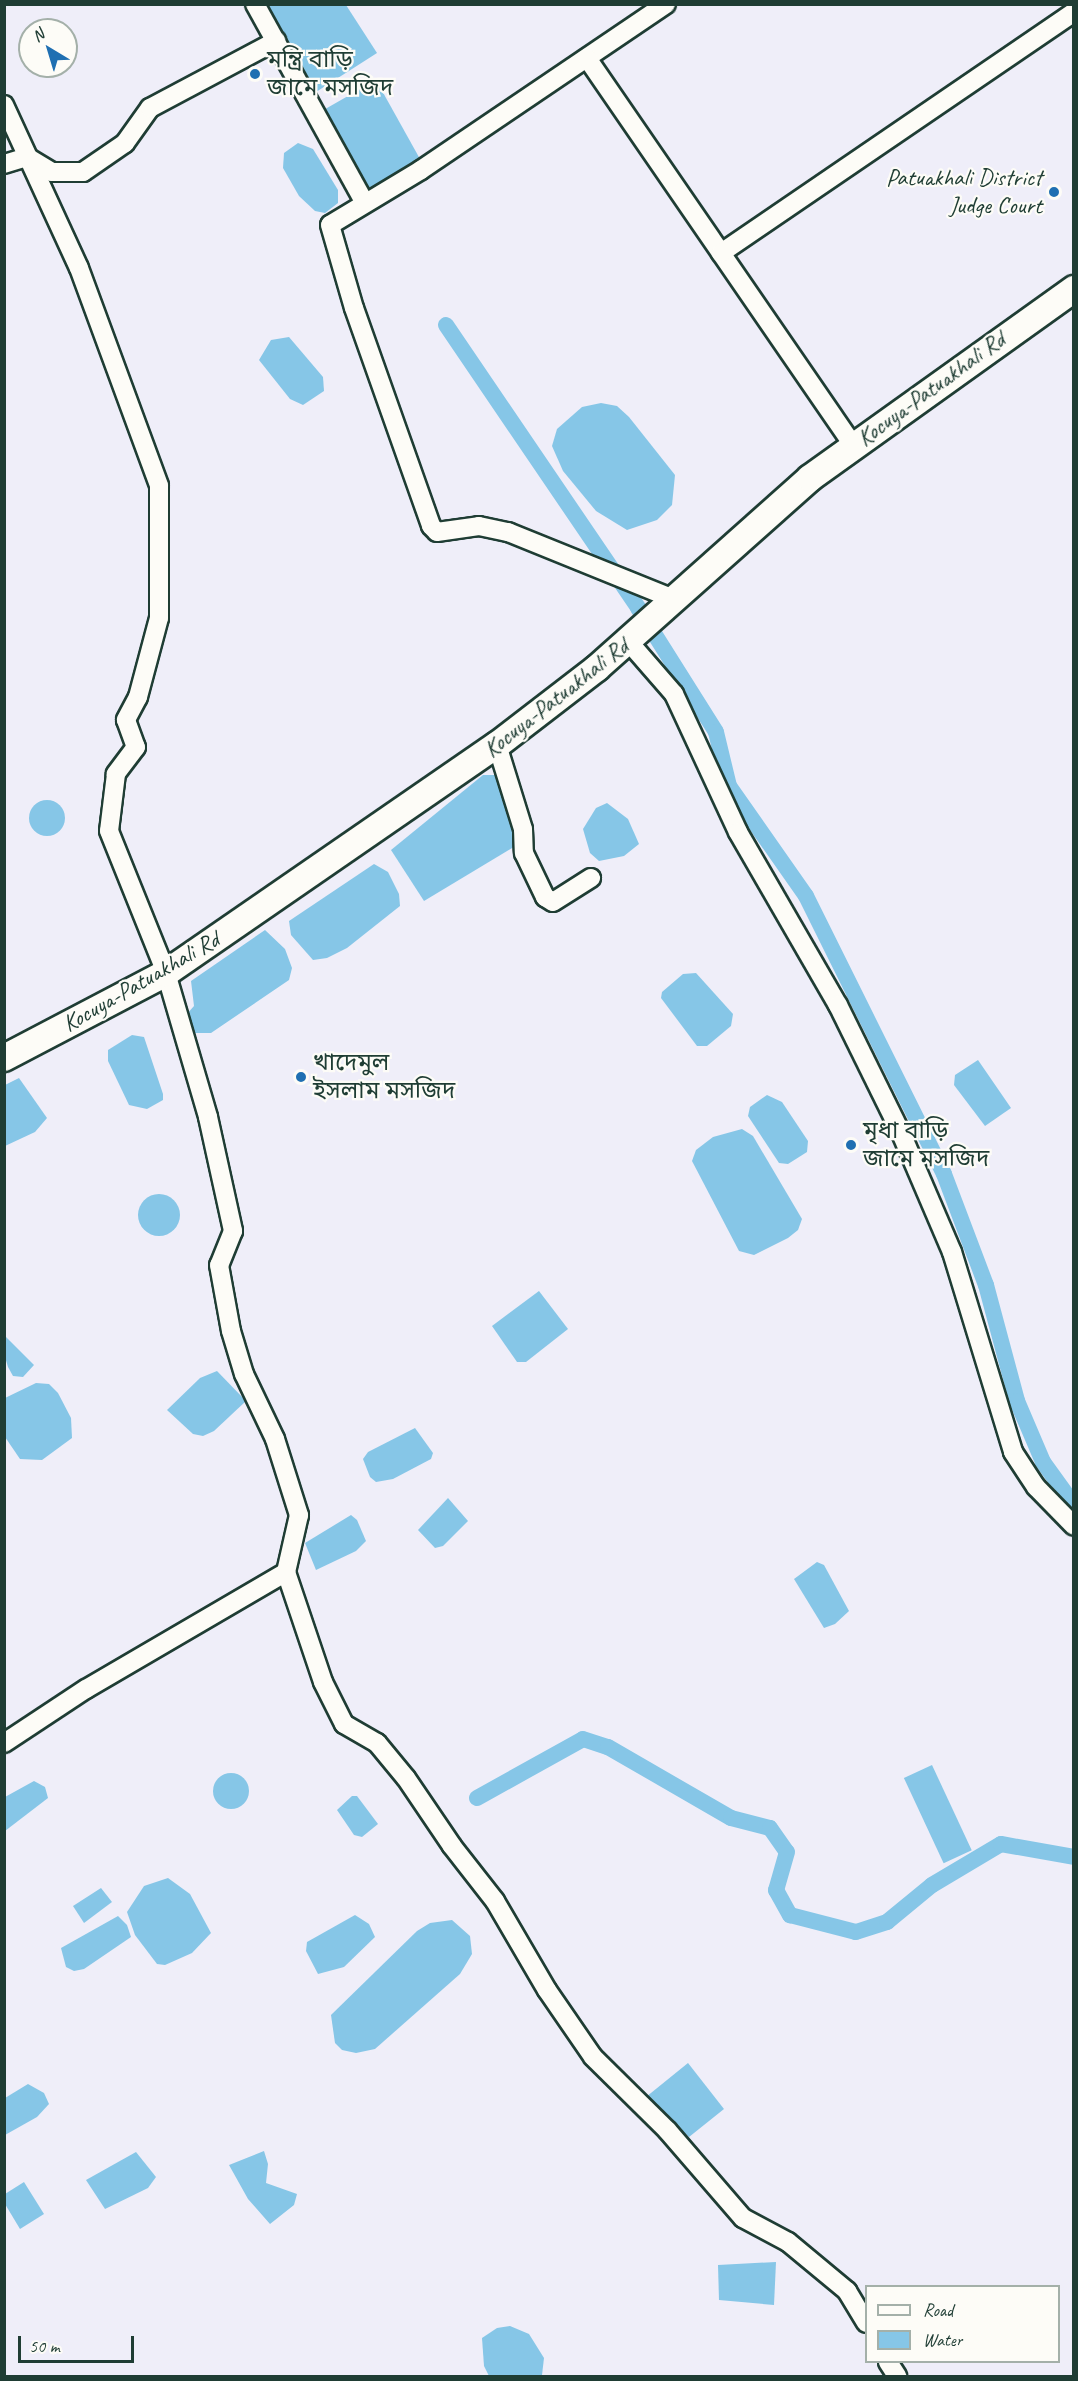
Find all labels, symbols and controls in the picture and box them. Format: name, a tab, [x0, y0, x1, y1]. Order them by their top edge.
north arrow	[18, 18, 78, 78]
text: N	[28, 24, 48, 46]
place label: মন্ত্রি বাড়ি জামে মসজিদ	[267, 46, 393, 102]
marker: মন্ত্রি বাড়ি জামে মসজিদ	[248, 67, 262, 81]
place label: Patuakhali District Judge Court	[886, 164, 1042, 220]
marker: Patuakhali District Judge Court	[1047, 185, 1061, 199]
street label: Kocuya-Patuakhali Rd	[851, 326, 1011, 452]
street label: Kocuya-Patuakhali Rd	[478, 632, 634, 764]
street label: Kocuya-Patuakhali Rd	[57, 925, 225, 1039]
place label: খাদেমুল ইসলাম মসজিদ	[313, 1049, 455, 1105]
marker: খাদেমুল ইসলাম মসজিদ	[294, 1070, 308, 1084]
place label: মৃধা বাড়ি জামে মসজিদ	[863, 1117, 989, 1173]
marker: মৃধা বাড়ি জামে মসজিদ	[844, 1138, 858, 1152]
legend	[865, 2285, 1060, 2363]
text: Road	[923, 2299, 953, 2321]
scale bar	[21, 2324, 136, 2362]
text: Water	[923, 2329, 962, 2351]
text: 50 m	[29, 2335, 60, 2357]

